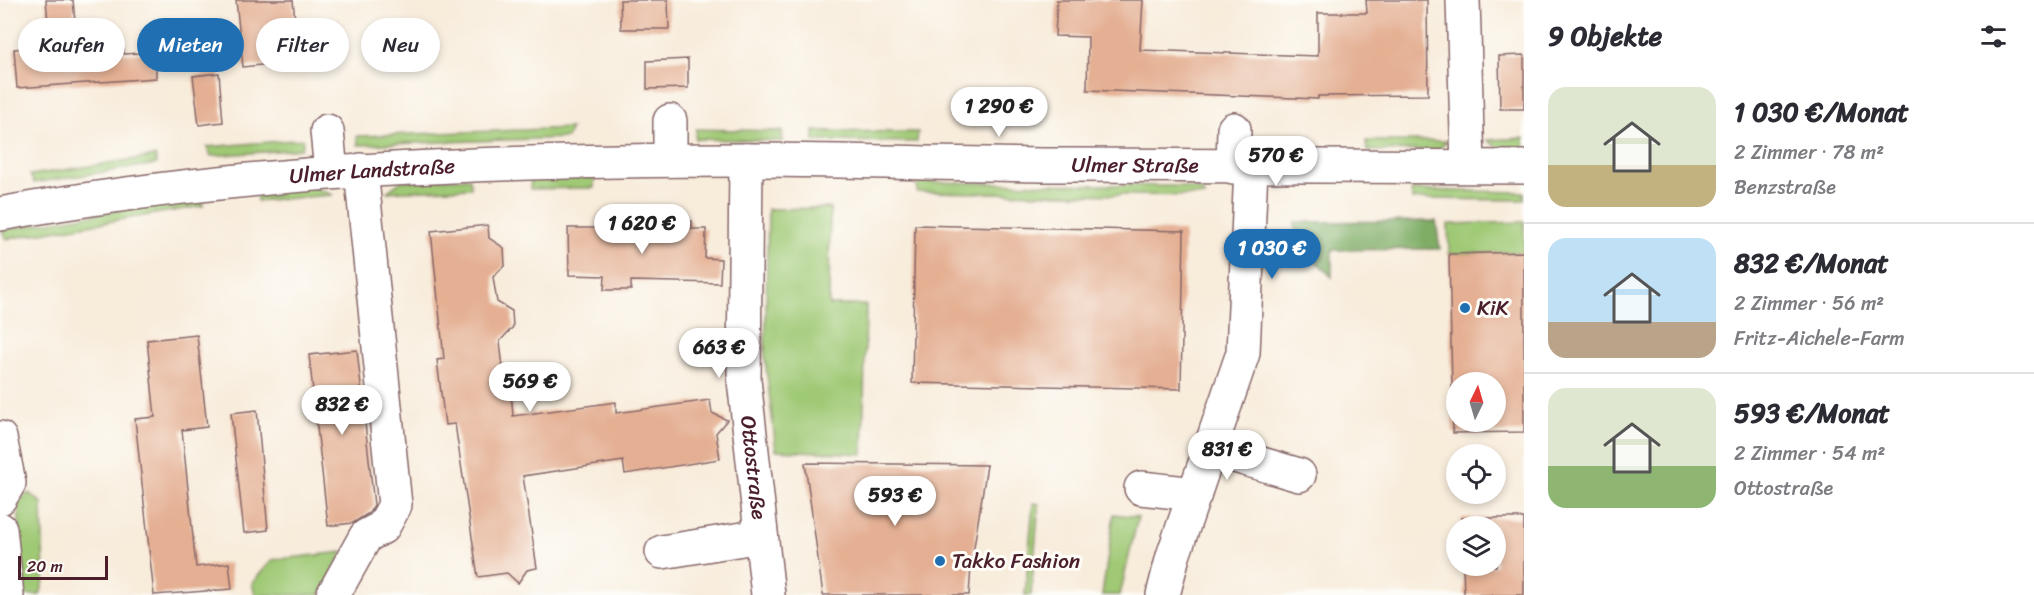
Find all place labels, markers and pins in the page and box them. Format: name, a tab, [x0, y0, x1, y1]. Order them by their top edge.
pin: 1 290 €	[944, 87, 1054, 138]
pin: 570 €	[1234, 136, 1318, 187]
pin: 1 620 €	[587, 204, 697, 255]
pin: 1 030 €	[1217, 229, 1327, 280]
place label: KiK	[1477, 289, 1510, 327]
marker: KiK	[1458, 301, 1472, 315]
pin: 663 €	[677, 328, 761, 379]
pin: 569 €	[488, 362, 572, 413]
pin: 832 €	[300, 385, 384, 436]
pin: 831 €	[1185, 430, 1269, 481]
pin: 593 €	[853, 476, 937, 527]
place label: Takko Fashion	[952, 542, 1080, 580]
marker: Takko Fashion	[933, 554, 947, 568]

